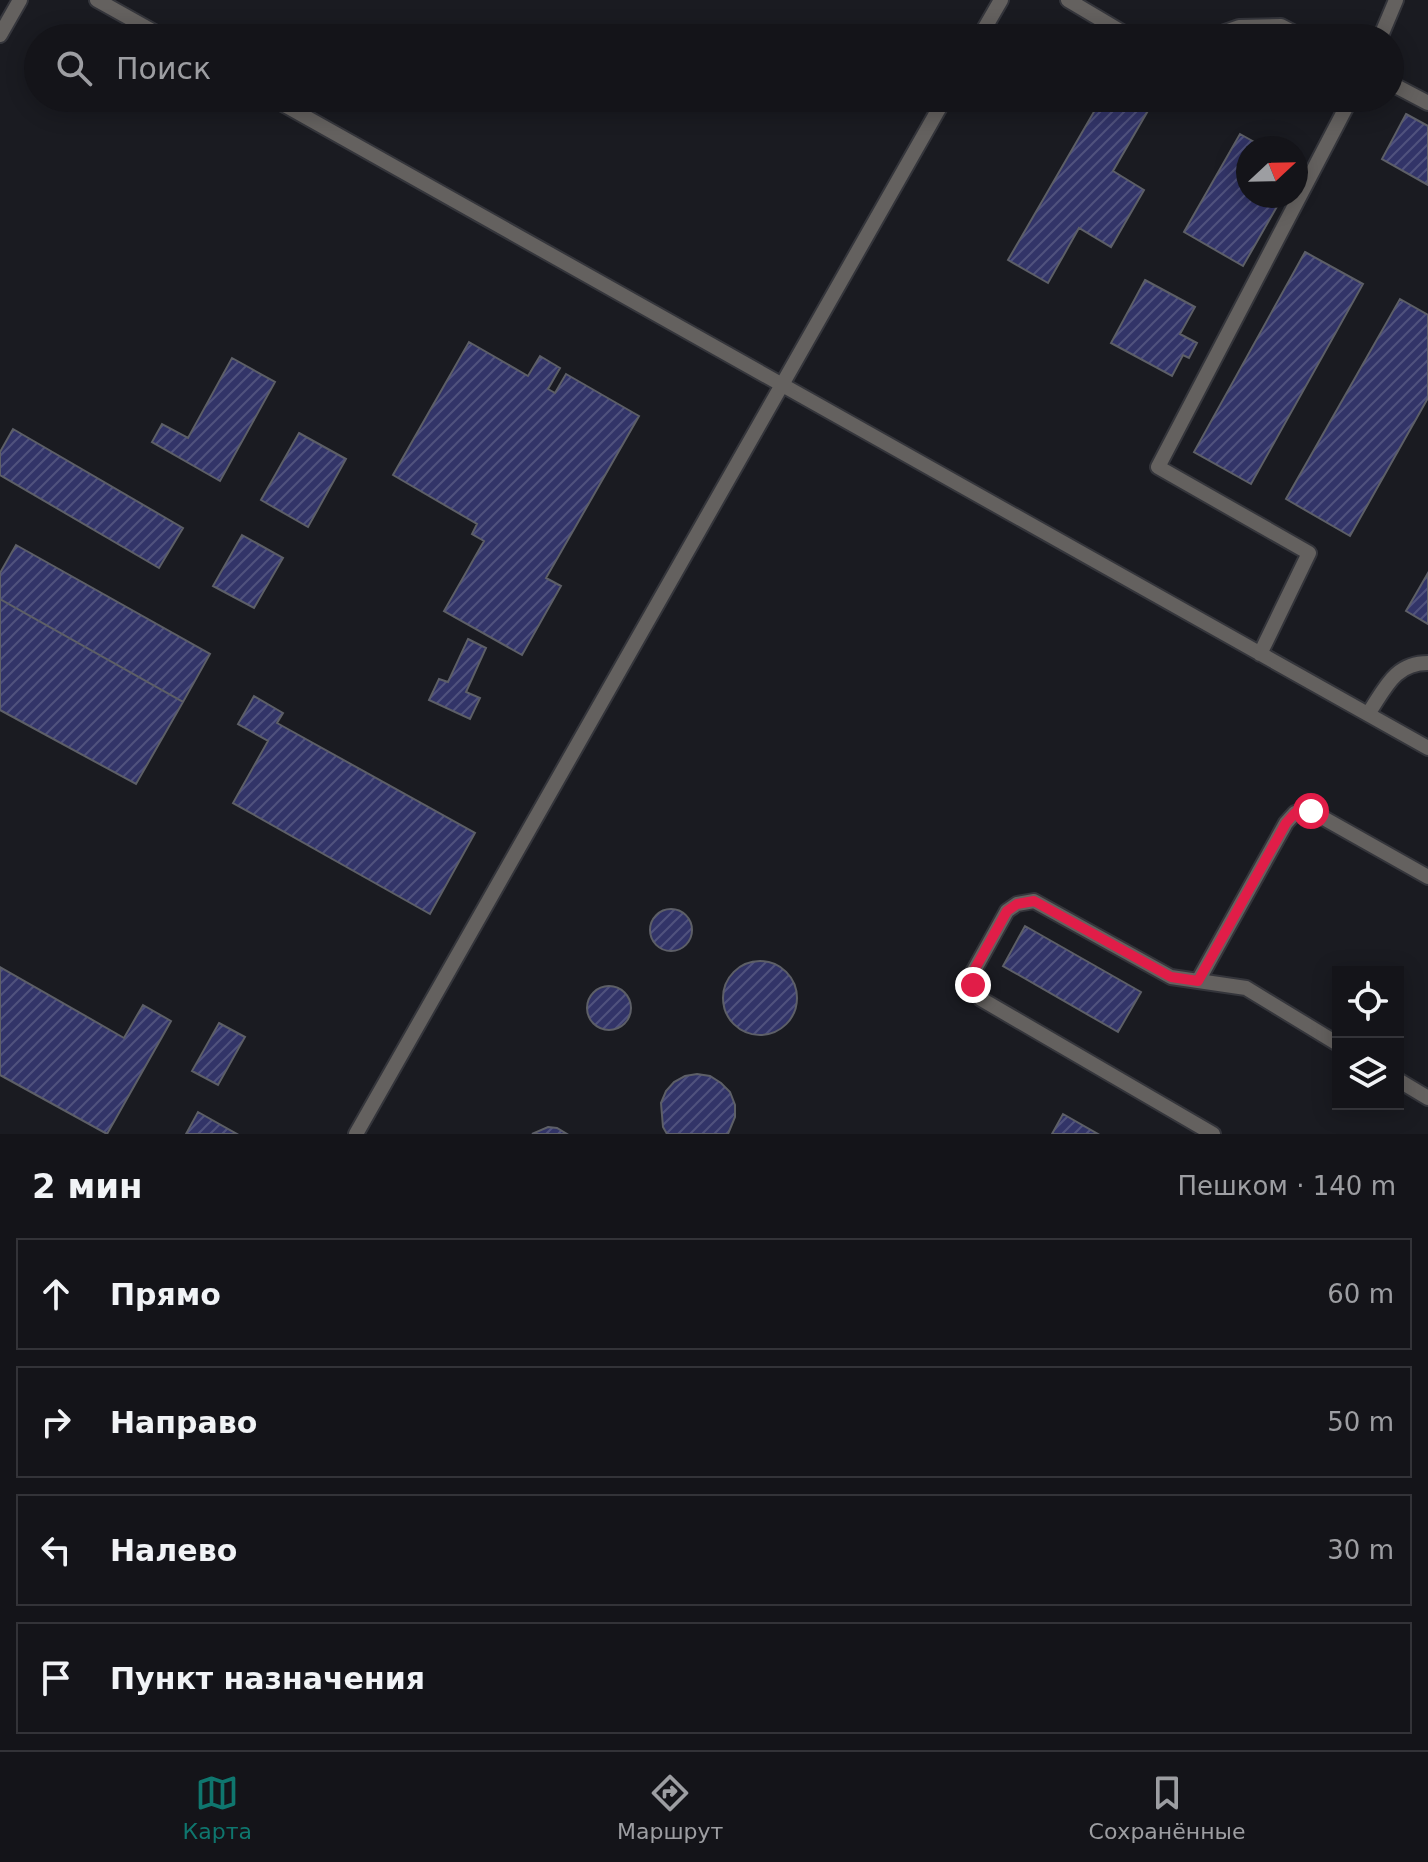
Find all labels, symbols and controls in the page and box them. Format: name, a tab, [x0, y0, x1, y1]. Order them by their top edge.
search box	[24, 24, 1404, 112]
icon: search	[52, 46, 96, 90]
text: Поиск	[116, 51, 211, 86]
north arrow	[1236, 136, 1308, 208]
route start	[1293, 793, 1329, 829]
map controls	[1332, 966, 1404, 1110]
button: locate	[1332, 966, 1404, 1038]
route end	[955, 967, 991, 1003]
button: layers	[1332, 1038, 1404, 1110]
text: 2 мин	[32, 1166, 143, 1206]
text: Пешком · 140 m	[1177, 1171, 1396, 1201]
icon: ahead	[34, 1272, 78, 1316]
text: Прямо	[110, 1277, 221, 1312]
text: 60 m	[1327, 1279, 1394, 1309]
icon: right	[34, 1400, 78, 1444]
text: Направо	[110, 1405, 257, 1440]
text: 50 m	[1327, 1407, 1394, 1437]
icon: left	[34, 1528, 78, 1572]
text: Налево	[110, 1533, 237, 1568]
text: 30 m	[1327, 1535, 1394, 1565]
icon: arrive	[34, 1656, 78, 1700]
text: Пункт назначения	[110, 1661, 425, 1696]
tab: Карта	[183, 1771, 252, 1844]
tab: Маршрут	[617, 1771, 723, 1844]
tab: Сохранённые	[1089, 1771, 1245, 1844]

